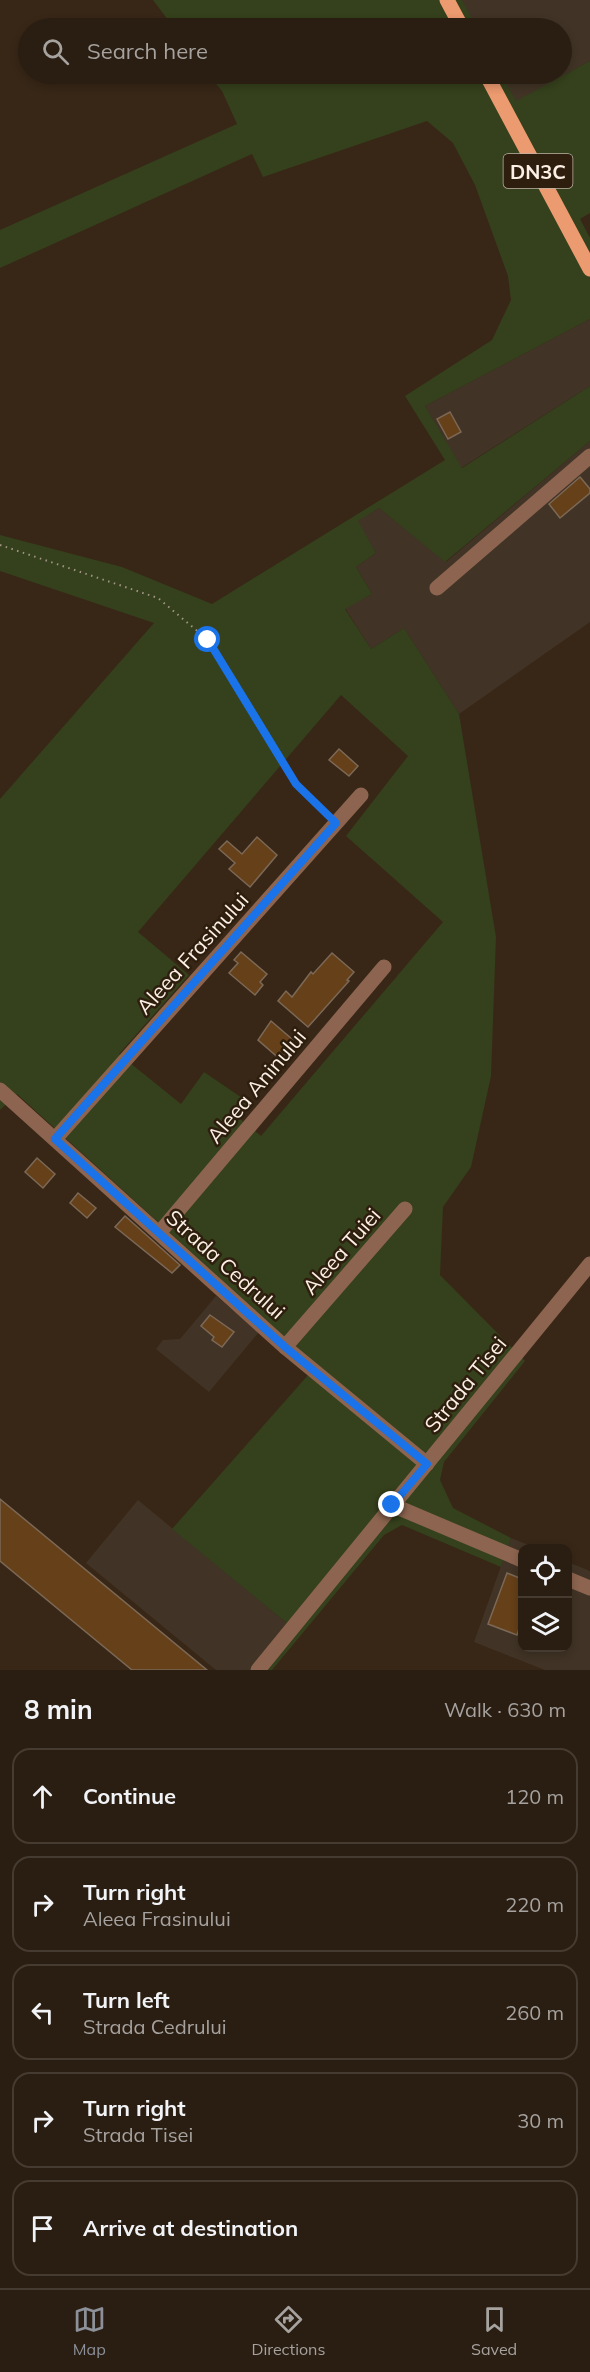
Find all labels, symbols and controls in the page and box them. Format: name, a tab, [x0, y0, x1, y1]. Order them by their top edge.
search box	[18, 18, 572, 84]
icon: search	[39, 35, 72, 68]
text: Search here	[87, 37, 208, 65]
road number: DN3C	[504, 154, 572, 188]
route start	[194, 626, 220, 652]
street label: Aleea Frasinului	[130, 887, 254, 1019]
street label: Aleea Aninului	[201, 1024, 311, 1148]
street label: Aleea Tuiei	[296, 1202, 386, 1300]
street label: Strada Cedrului	[161, 1204, 291, 1324]
street label: Strada Tisei	[418, 1331, 512, 1437]
route end	[378, 1491, 404, 1517]
map controls	[518, 1544, 572, 1652]
button: locate	[518, 1544, 572, 1598]
button: layers	[518, 1598, 572, 1652]
text: 8 min	[24, 1693, 93, 1726]
text: Walk · 630 m	[444, 1697, 566, 1722]
icon: ahead	[26, 1780, 59, 1813]
text: Continue	[83, 1782, 176, 1810]
text: 120 m	[505, 1784, 564, 1809]
text: Turn right	[83, 1878, 186, 1906]
icon: right	[26, 1888, 59, 1921]
text: 220 m	[505, 1892, 564, 1917]
text: Aleea Frasinului	[83, 1906, 231, 1931]
text: Turn left	[83, 1986, 170, 2014]
icon: left	[26, 1996, 59, 2029]
text: 260 m	[505, 2000, 564, 2025]
text: Strada Cedrului	[83, 2014, 227, 2039]
text: Turn right	[83, 2094, 186, 2122]
icon: right	[26, 2104, 59, 2137]
text: 30 m	[517, 2108, 564, 2133]
text: Strada Tisei	[83, 2122, 193, 2147]
icon: arrive	[26, 2212, 59, 2245]
text: Arrive at destination	[83, 2214, 298, 2242]
tab: Map	[73, 2303, 106, 2359]
tab: Directions	[251, 2303, 325, 2359]
tab: Saved	[471, 2303, 517, 2359]

